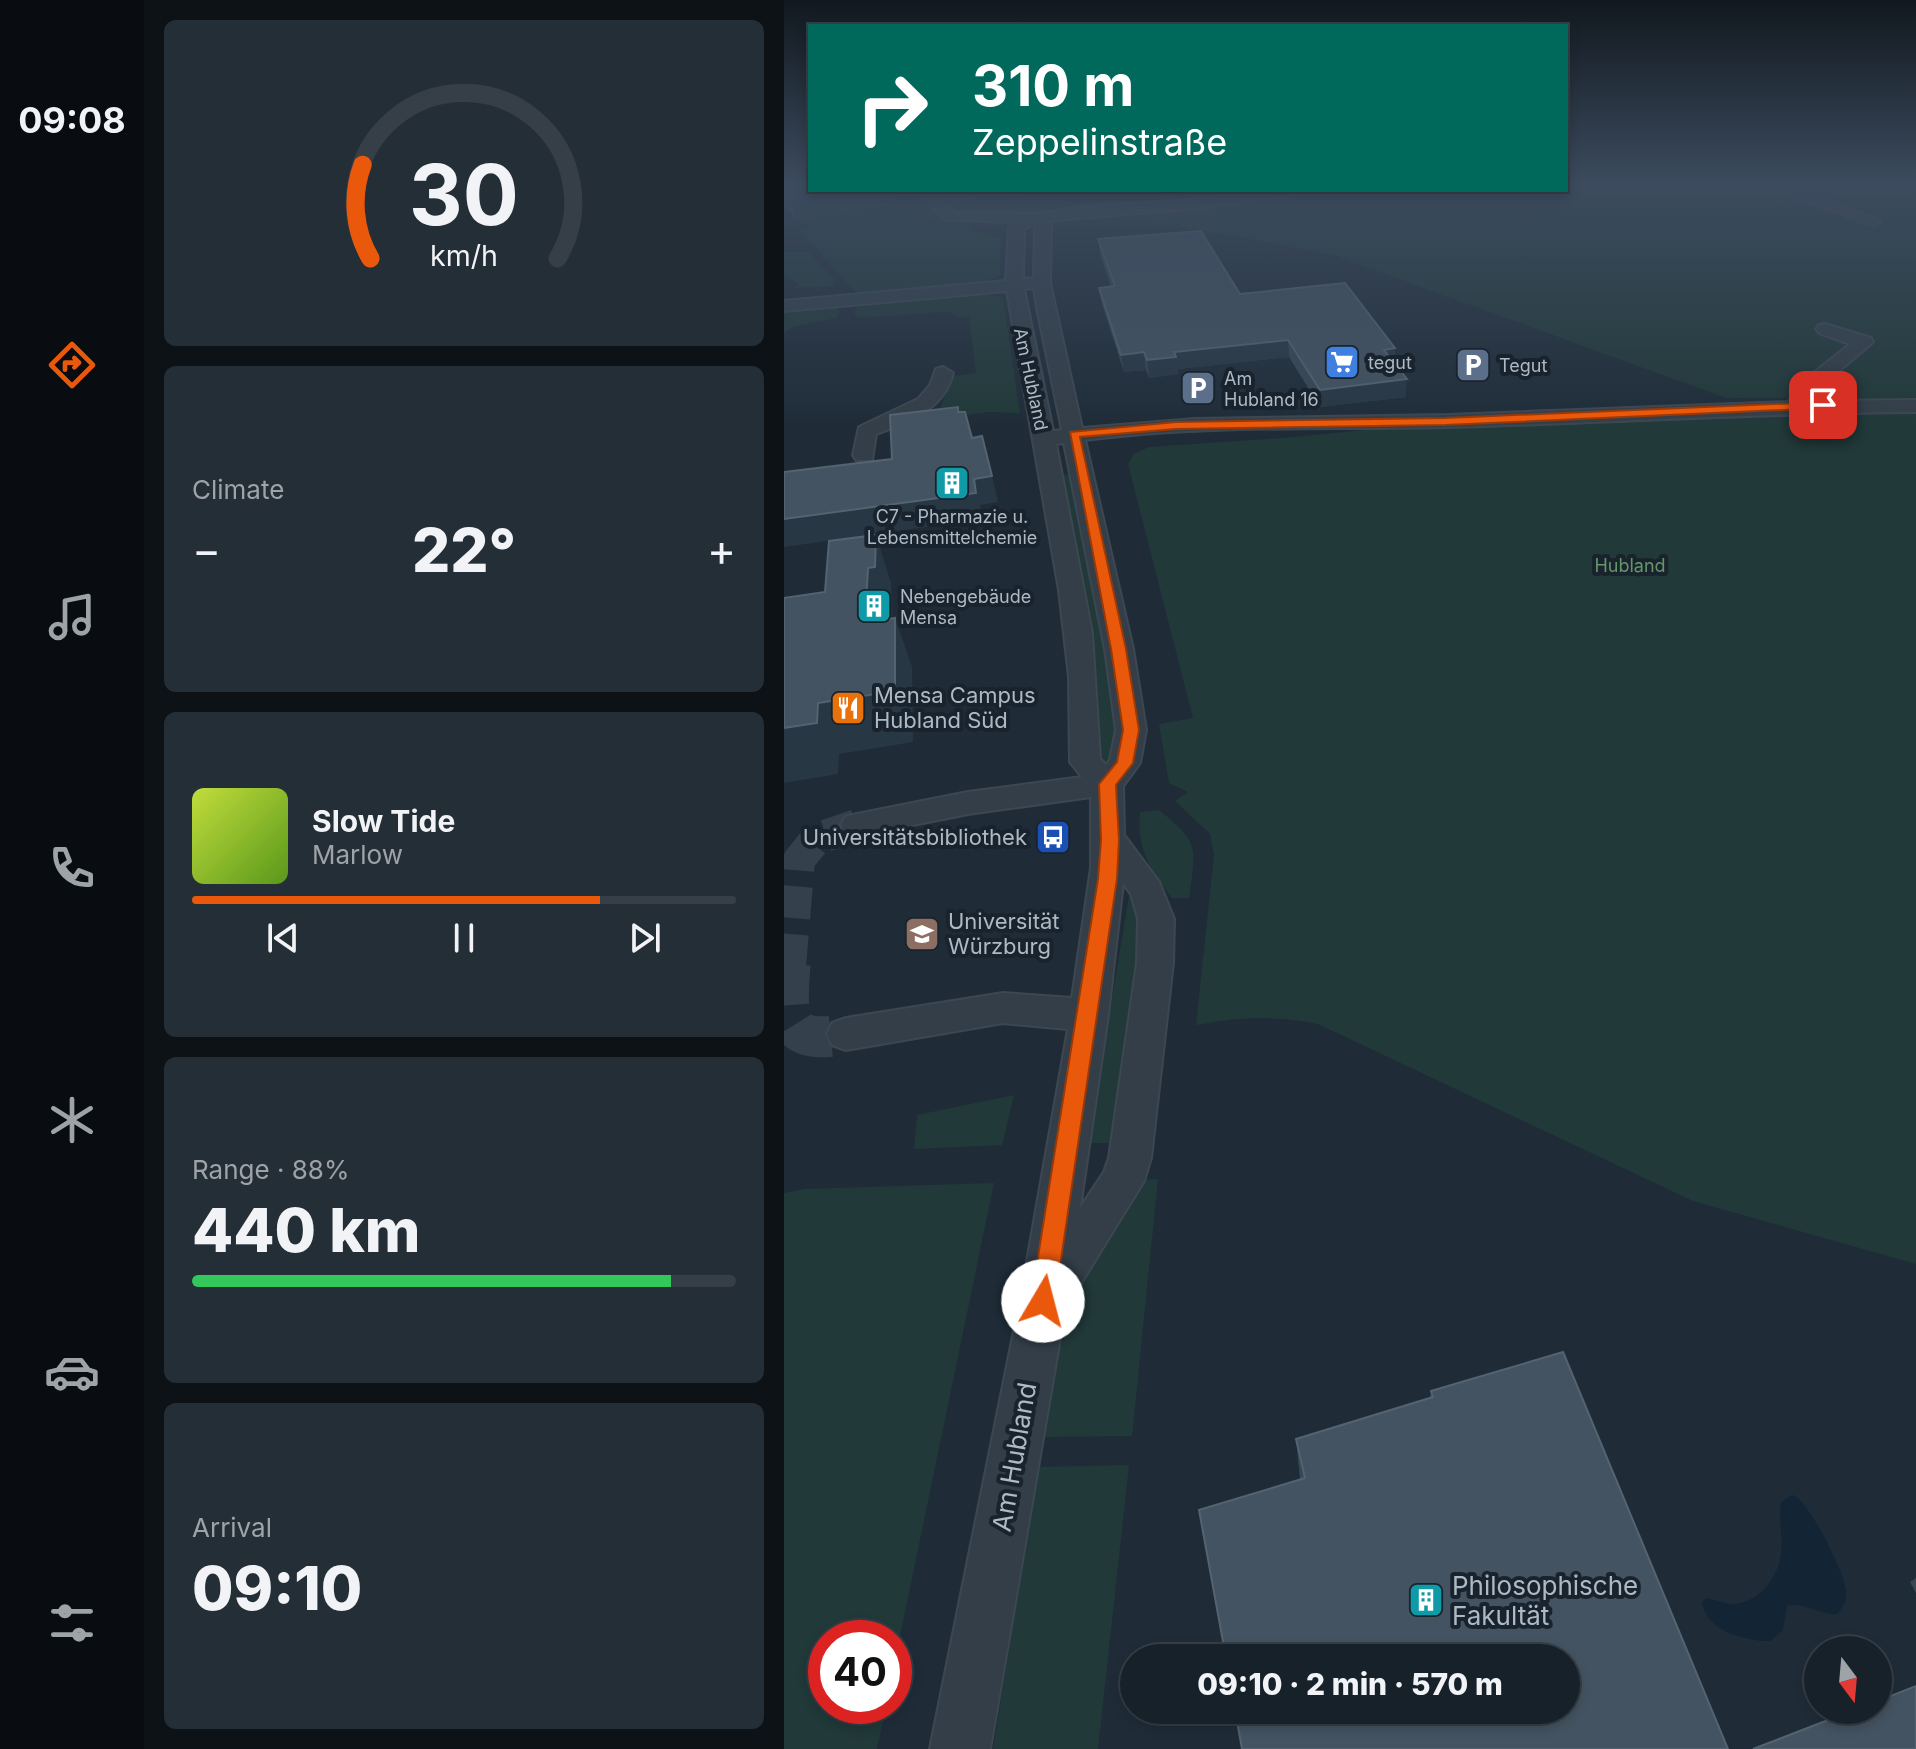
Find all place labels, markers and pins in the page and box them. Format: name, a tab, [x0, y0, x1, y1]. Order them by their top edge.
supermarket icon: tegut	[1323, 343, 1361, 381]
parking icon: Tegut	[1454, 346, 1492, 384]
place label: tegut	[1368, 352, 1412, 373]
place label: Tegut	[1499, 355, 1547, 376]
place label: Am Hubland 16	[1224, 368, 1319, 410]
parking icon: Am Hubland 16	[1179, 369, 1217, 407]
pin	[1789, 371, 1857, 439]
building icon: C7 - Pharmazie u. Lebensmittelchemie	[933, 464, 971, 502]
place label: C7 - Pharmazie u. Lebensmittelchemie	[867, 506, 1037, 548]
place label: Nebengebäude Mensa	[900, 586, 1031, 628]
building icon: Nebengebäude Mensa	[855, 587, 893, 625]
place label: Mensa Campus Hubland Süd	[874, 682, 1036, 733]
restaurant icon: Mensa Campus Hubland Süd	[829, 689, 867, 727]
bus stop icon: Universitätsbibliothek	[1034, 818, 1072, 856]
place label: Universitätsbibliothek	[803, 824, 1027, 850]
place label: Universität Würzburg	[948, 908, 1060, 959]
school or university icon: Universität Würzburg	[903, 915, 941, 953]
place label: Philosophische Fakultät	[1452, 1570, 1638, 1631]
building icon: Philosophische Fakultät	[1407, 1581, 1445, 1619]

